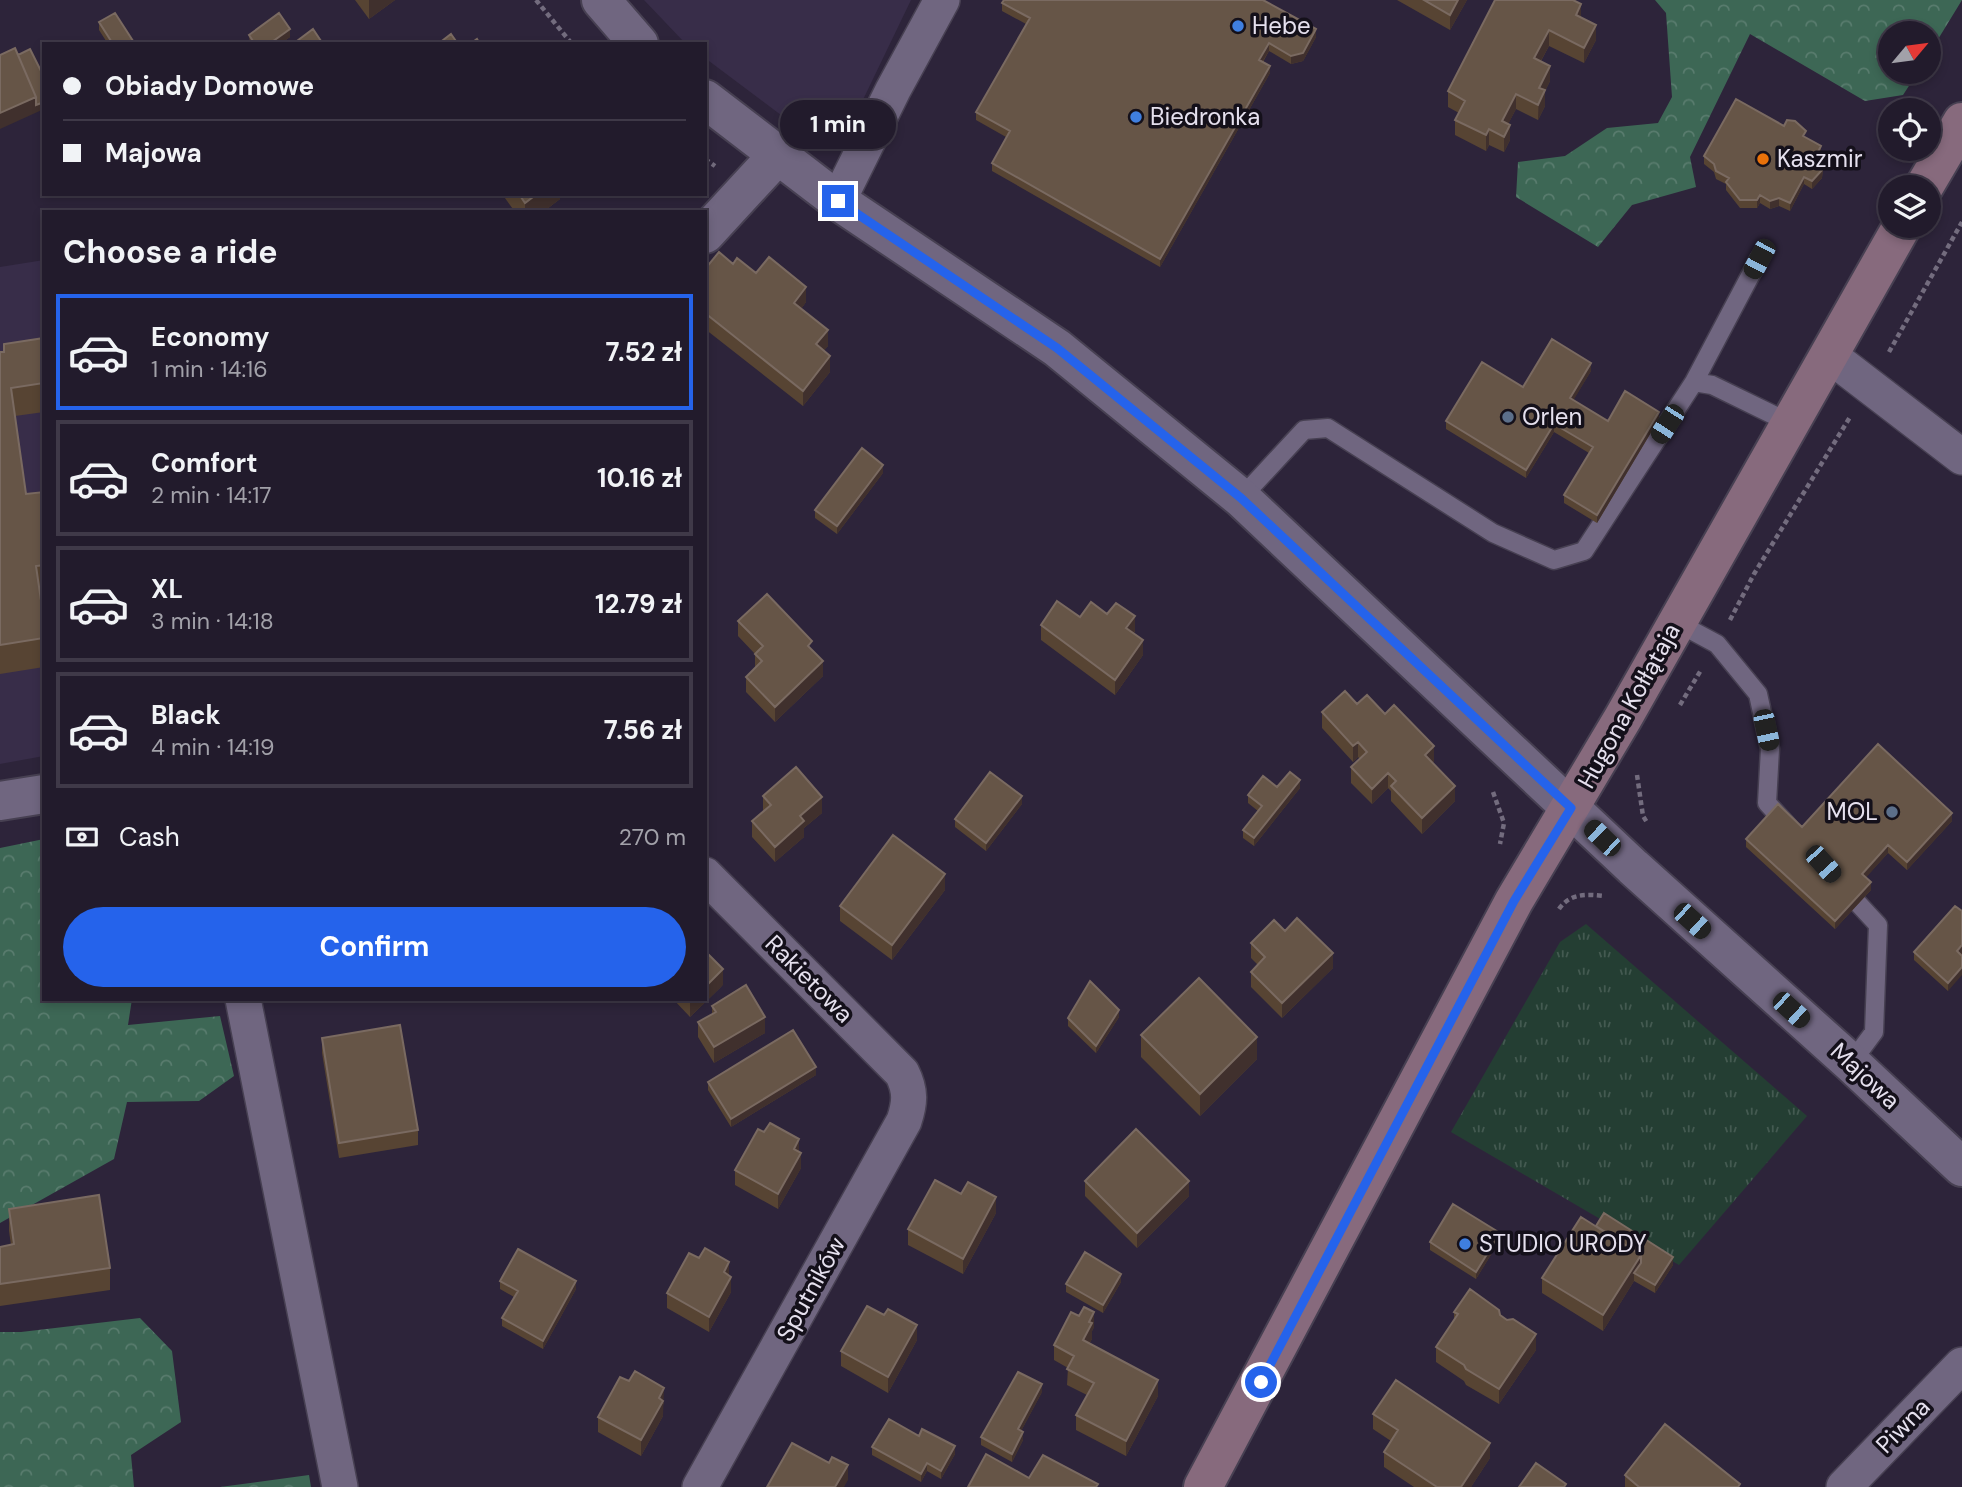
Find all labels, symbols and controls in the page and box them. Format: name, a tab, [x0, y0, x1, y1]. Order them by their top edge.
place label: Hebe	[1252, 10, 1311, 41]
marker: Hebe	[1230, 18, 1246, 34]
north arrow	[1878, 21, 1941, 84]
map controls	[1878, 21, 1941, 238]
text: Obiady Domowe	[105, 69, 314, 103]
button: locate	[1878, 98, 1941, 161]
callout: 1 min	[780, 100, 896, 148]
place label: Biedronka	[1150, 101, 1260, 132]
text: 1 min	[810, 109, 866, 139]
marker: Biedronka	[1128, 109, 1144, 125]
text: Majowa	[105, 136, 202, 170]
place label: Kaszmir	[1777, 143, 1863, 174]
marker: Kaszmir	[1755, 151, 1771, 167]
button: layers	[1878, 175, 1941, 238]
route end	[822, 185, 854, 217]
text: Choose a ride	[63, 231, 278, 273]
car	[1740, 236, 1779, 282]
text: Economy	[151, 320, 269, 354]
icon: car	[67, 321, 130, 384]
text: 7.52 zł	[606, 335, 682, 369]
text: 1 min · 14:16	[151, 354, 268, 384]
place label: Orlen	[1522, 401, 1582, 432]
car	[1647, 401, 1688, 447]
marker: Orlen	[1500, 409, 1516, 425]
text: Comfort	[151, 446, 257, 480]
icon: car	[67, 447, 130, 510]
text: 10.16 zł	[597, 461, 682, 495]
text: 2 min · 14:17	[151, 480, 272, 510]
text: XL	[151, 572, 183, 606]
icon: car	[67, 573, 130, 636]
text: 12.79 zł	[595, 587, 682, 621]
text: 3 min · 14:18	[151, 606, 274, 636]
street label: Hugona Kołłątaja	[1570, 618, 1687, 794]
text: Black	[151, 698, 221, 732]
icon: car	[67, 699, 130, 762]
car	[1752, 707, 1781, 753]
text: 7.56 zł	[604, 713, 682, 747]
text: 4 min · 14:19	[151, 732, 275, 762]
place label: MOL	[1827, 796, 1878, 827]
marker: MOL	[1884, 804, 1900, 820]
car	[1580, 816, 1625, 860]
icon: cash	[63, 818, 101, 856]
text: Cash	[119, 820, 180, 854]
text: 270 m	[619, 822, 686, 852]
car	[1802, 841, 1845, 887]
car	[1670, 899, 1715, 943]
button: Confirm	[63, 907, 686, 987]
street label: Rakietowa	[759, 928, 860, 1029]
car	[1769, 988, 1814, 1032]
street label: Majowa	[1824, 1036, 1907, 1116]
place label: STUDIO URODY	[1479, 1228, 1647, 1259]
street label: Sputników	[769, 1231, 852, 1347]
marker: STUDIO URODY	[1457, 1236, 1473, 1252]
route start	[1245, 1366, 1277, 1398]
street label: Piwna	[1869, 1392, 1936, 1460]

